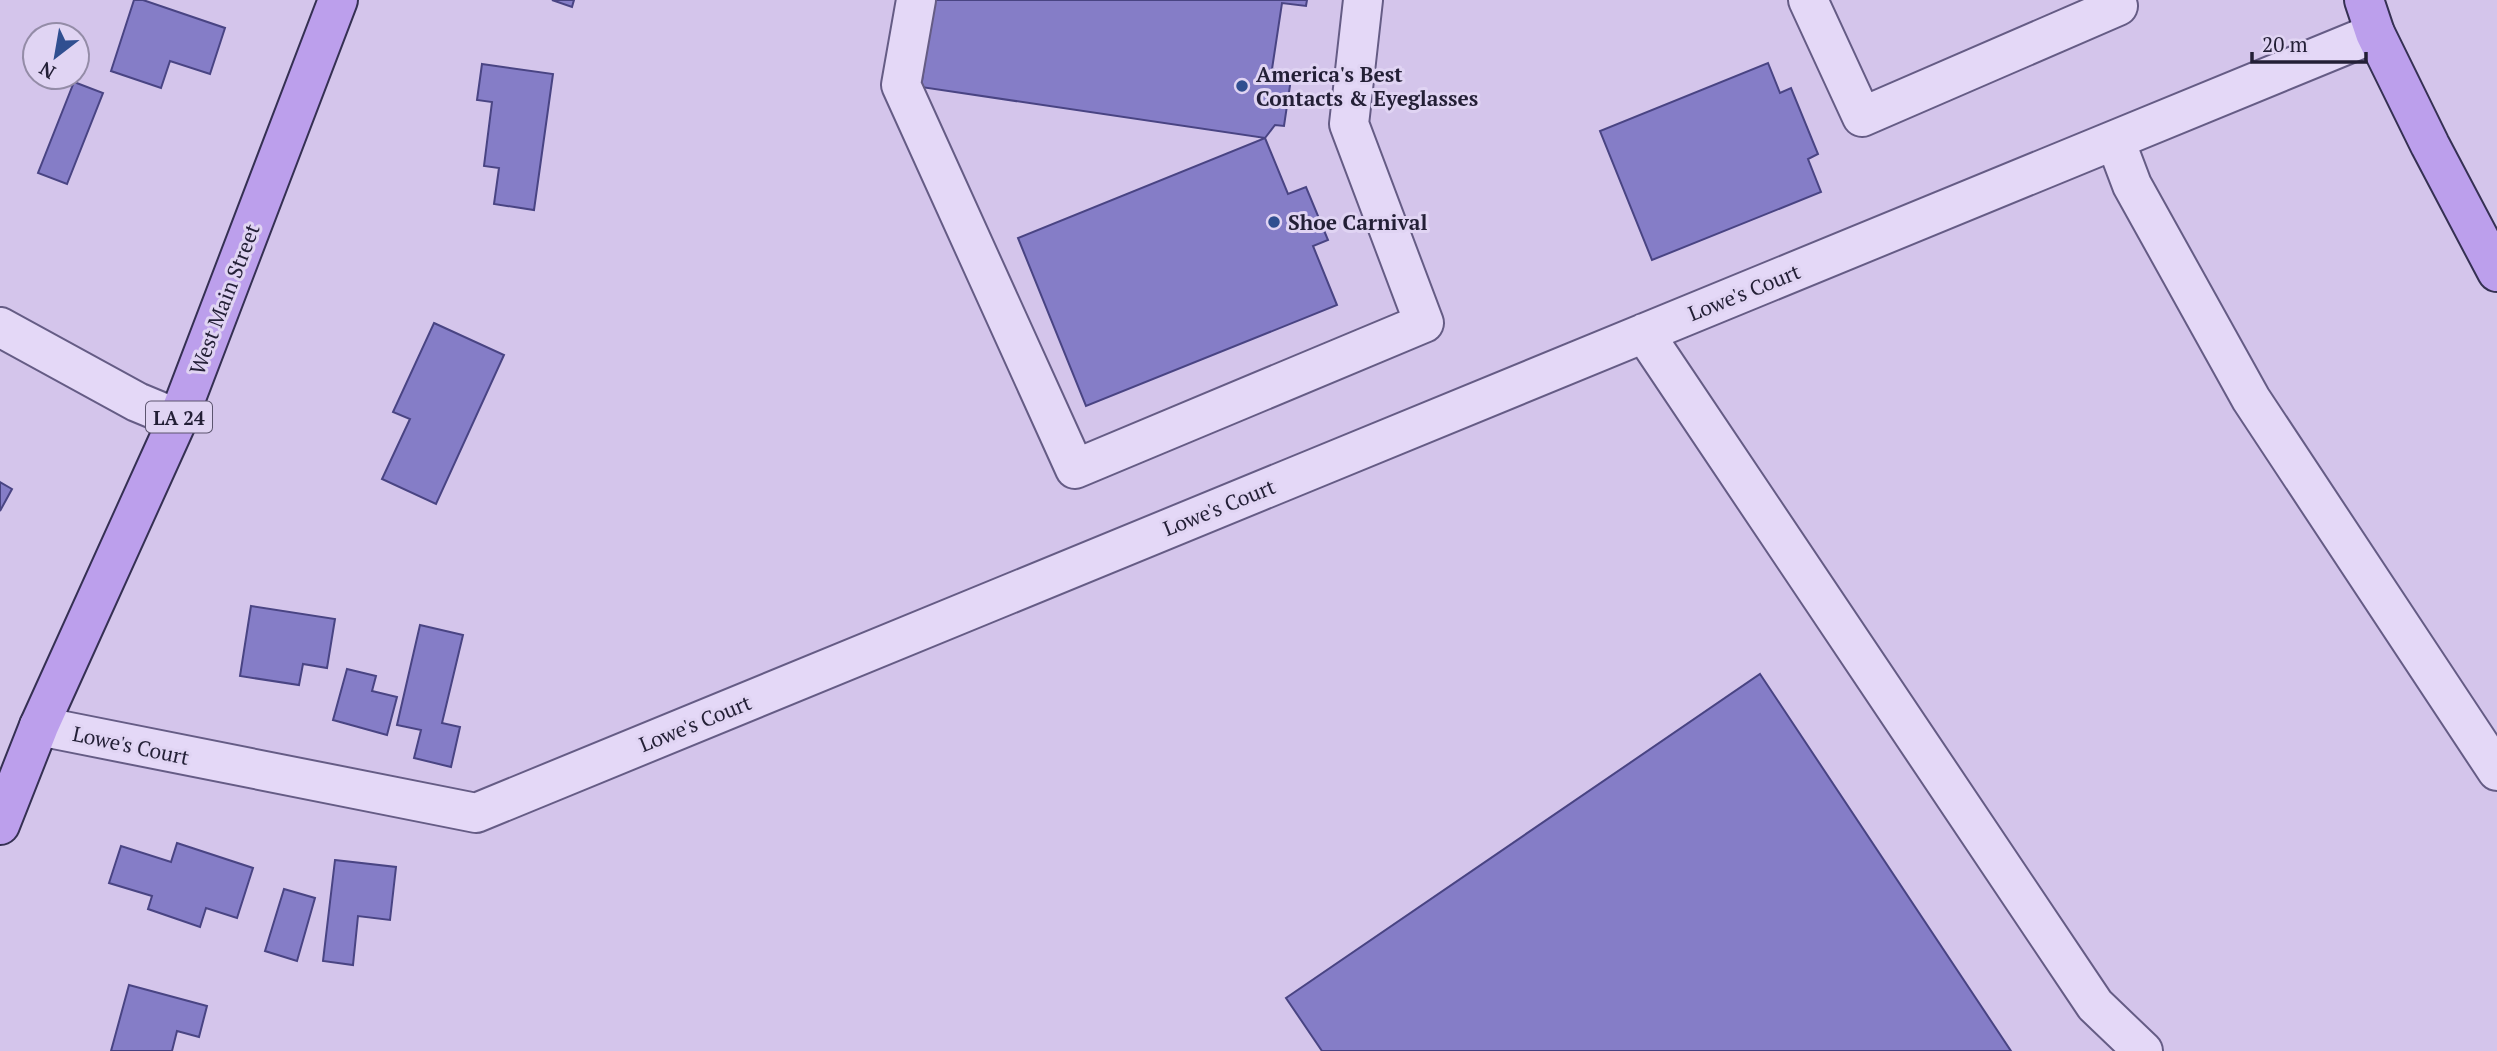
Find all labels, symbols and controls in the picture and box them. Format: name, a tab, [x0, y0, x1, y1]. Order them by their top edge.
north arrow	[21, 21, 91, 91]
scale bar	[2252, 21, 2366, 65]
text: 20 m	[2262, 30, 2308, 58]
text: N	[34, 56, 60, 85]
place label: America's Best Contacts & Eyeglasses	[1256, 60, 1478, 112]
marker: America's Best Contacts & Eyeglasses	[1234, 78, 1250, 94]
place label: Shoe Carnival	[1288, 208, 1428, 236]
marker: Shoe Carnival	[1266, 214, 1282, 230]
street label: West Main Street	[182, 219, 266, 378]
street label: Lowe's Court	[1684, 257, 1804, 327]
road number: LA 24	[146, 402, 212, 432]
street label: Lowe's Court	[1159, 472, 1279, 542]
street label: Lowe's Court	[635, 688, 755, 758]
street label: Lowe's Court	[70, 719, 192, 771]

